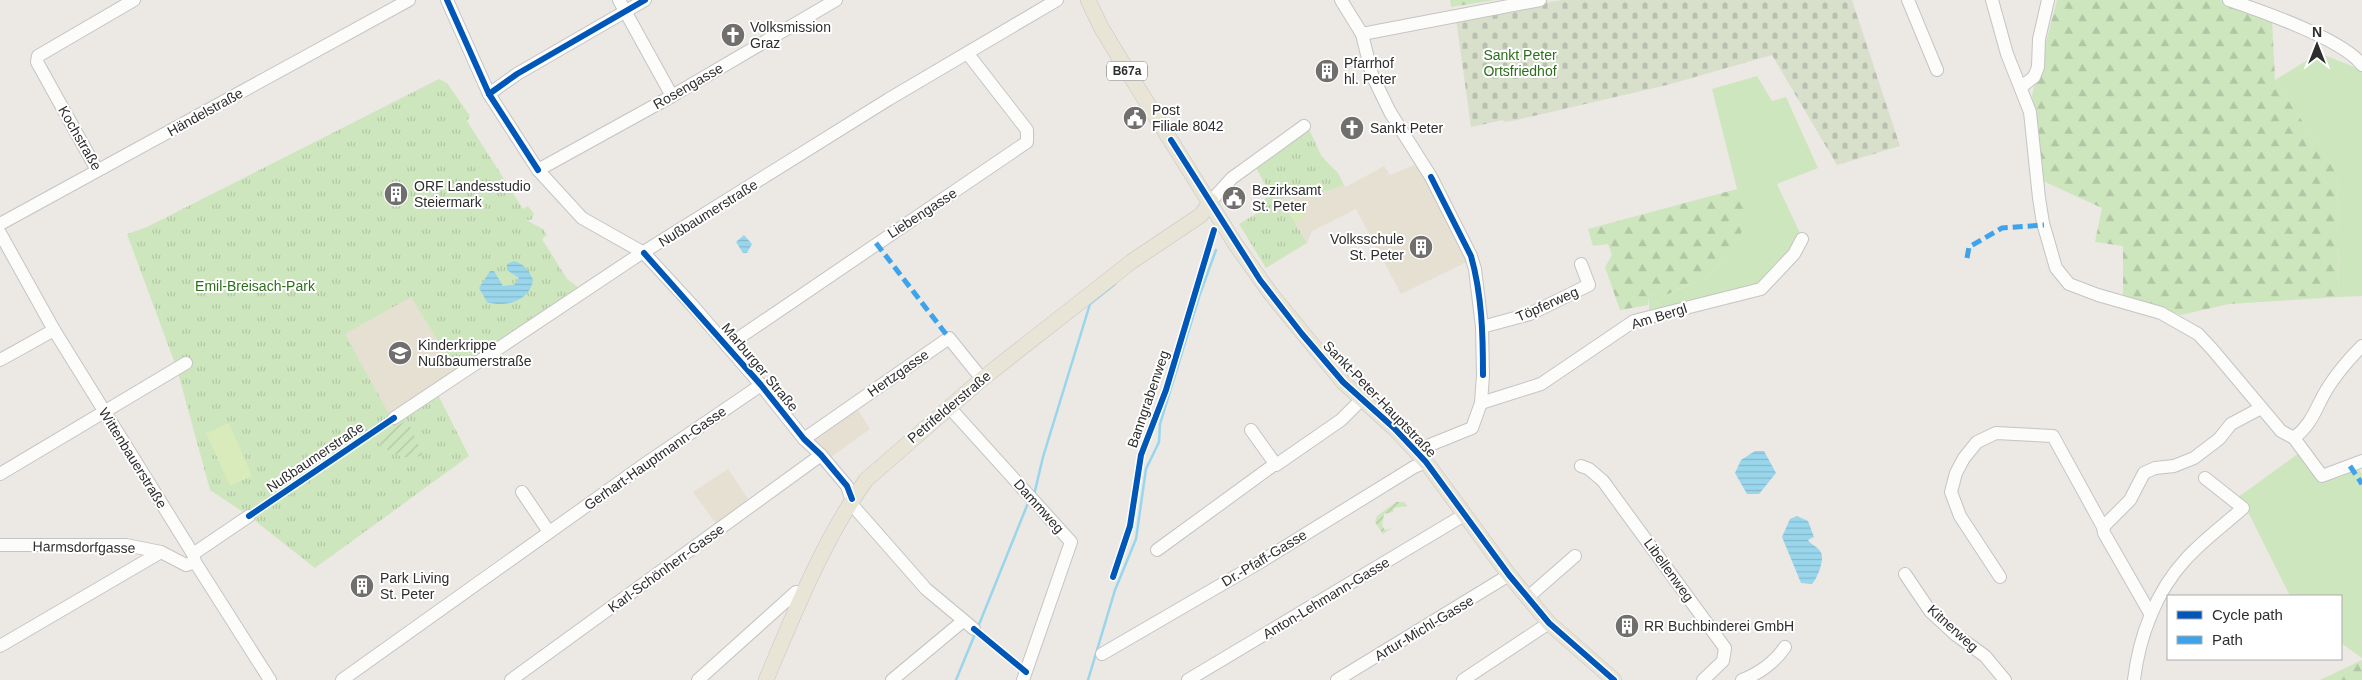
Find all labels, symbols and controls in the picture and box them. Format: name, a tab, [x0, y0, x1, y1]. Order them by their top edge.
place label: Volksmission Graz	[750, 19, 831, 51]
north arrow	[2292, 20, 2342, 70]
church icon: Volksmission Graz	[720, 22, 746, 48]
text: N	[2312, 24, 2322, 40]
park label: Sankt Peter Ortsfriedhof	[1483, 47, 1557, 79]
place label: Pfarrhof hl. Peter	[1344, 55, 1396, 87]
building icon: Pfarrhof hl. Peter	[1314, 58, 1340, 84]
street label: Rosengasse	[650, 60, 726, 112]
road number: B67a	[1107, 61, 1147, 80]
street label: Händelstraße	[164, 85, 246, 139]
place label: Post Filiale 8042	[1152, 102, 1224, 134]
street label: Kochstraße	[55, 103, 105, 173]
public building icon: Post Filiale 8042	[1122, 105, 1148, 131]
church icon: Sankt Peter	[1339, 115, 1365, 141]
place label: Sankt Peter	[1370, 120, 1443, 136]
street label: Nußbaumerstraße	[656, 176, 761, 250]
place label: ORF Landesstudio Steiermark	[414, 178, 531, 210]
building icon: ORF Landesstudio Steiermark	[383, 181, 409, 207]
place label: Bezirksamt St. Peter	[1252, 182, 1321, 214]
street label: Liebengasse	[884, 185, 960, 241]
public building icon: Bezirksamt St. Peter	[1221, 185, 1247, 211]
place label: Volksschule St. Peter	[1330, 231, 1404, 263]
building icon: Volksschule St. Peter	[1408, 234, 1434, 260]
park label: Emil-Breisach-Park	[195, 278, 316, 294]
street label: Töpferweg	[1514, 283, 1580, 325]
street label: Am Bergl	[1629, 300, 1689, 332]
street label: Marburger Straße	[718, 320, 802, 415]
place label: Kinderkrippe Nußbaumerstraße	[418, 337, 532, 369]
street label: Sankt-Peter-Hauptstraße	[1320, 337, 1440, 461]
school or university icon: Kinderkrippe Nußbaumerstraße	[387, 340, 413, 366]
street label: Hertzgasse	[864, 346, 932, 400]
street label: Banngrabenweg	[1124, 348, 1172, 450]
street label: Petrifelderstraße	[904, 367, 994, 446]
street label: Gerhart-Hauptmann-Gasse	[581, 403, 729, 513]
street label: Wittenbauerstraße	[96, 405, 170, 511]
street label: Nußbaumerstraße	[263, 418, 367, 495]
street label: Dammweg	[1011, 476, 1067, 536]
street label: Karl-Schönherr-Gasse	[605, 520, 727, 615]
street label: Dr.-Pfaff-Gasse	[1219, 526, 1310, 590]
street label: Libellenweg	[1641, 535, 1697, 605]
street label: Harmsdorfgasse	[33, 538, 136, 556]
street label: Anton-Lehmann-Gasse	[1260, 554, 1392, 642]
place label: Park Living St. Peter	[380, 570, 449, 602]
building icon: Park Living St. Peter	[349, 573, 375, 599]
street label: Artur-Michl-Gasse	[1372, 592, 1477, 664]
legend	[2167, 595, 2342, 660]
street label: Kitnerweg	[1925, 601, 1981, 655]
text: Cycle path	[2212, 606, 2283, 623]
building icon: RR Buchbinderei GmbH	[1614, 613, 1640, 639]
place label: RR Buchbinderei GmbH	[1644, 618, 1794, 634]
text: Path	[2212, 631, 2243, 648]

